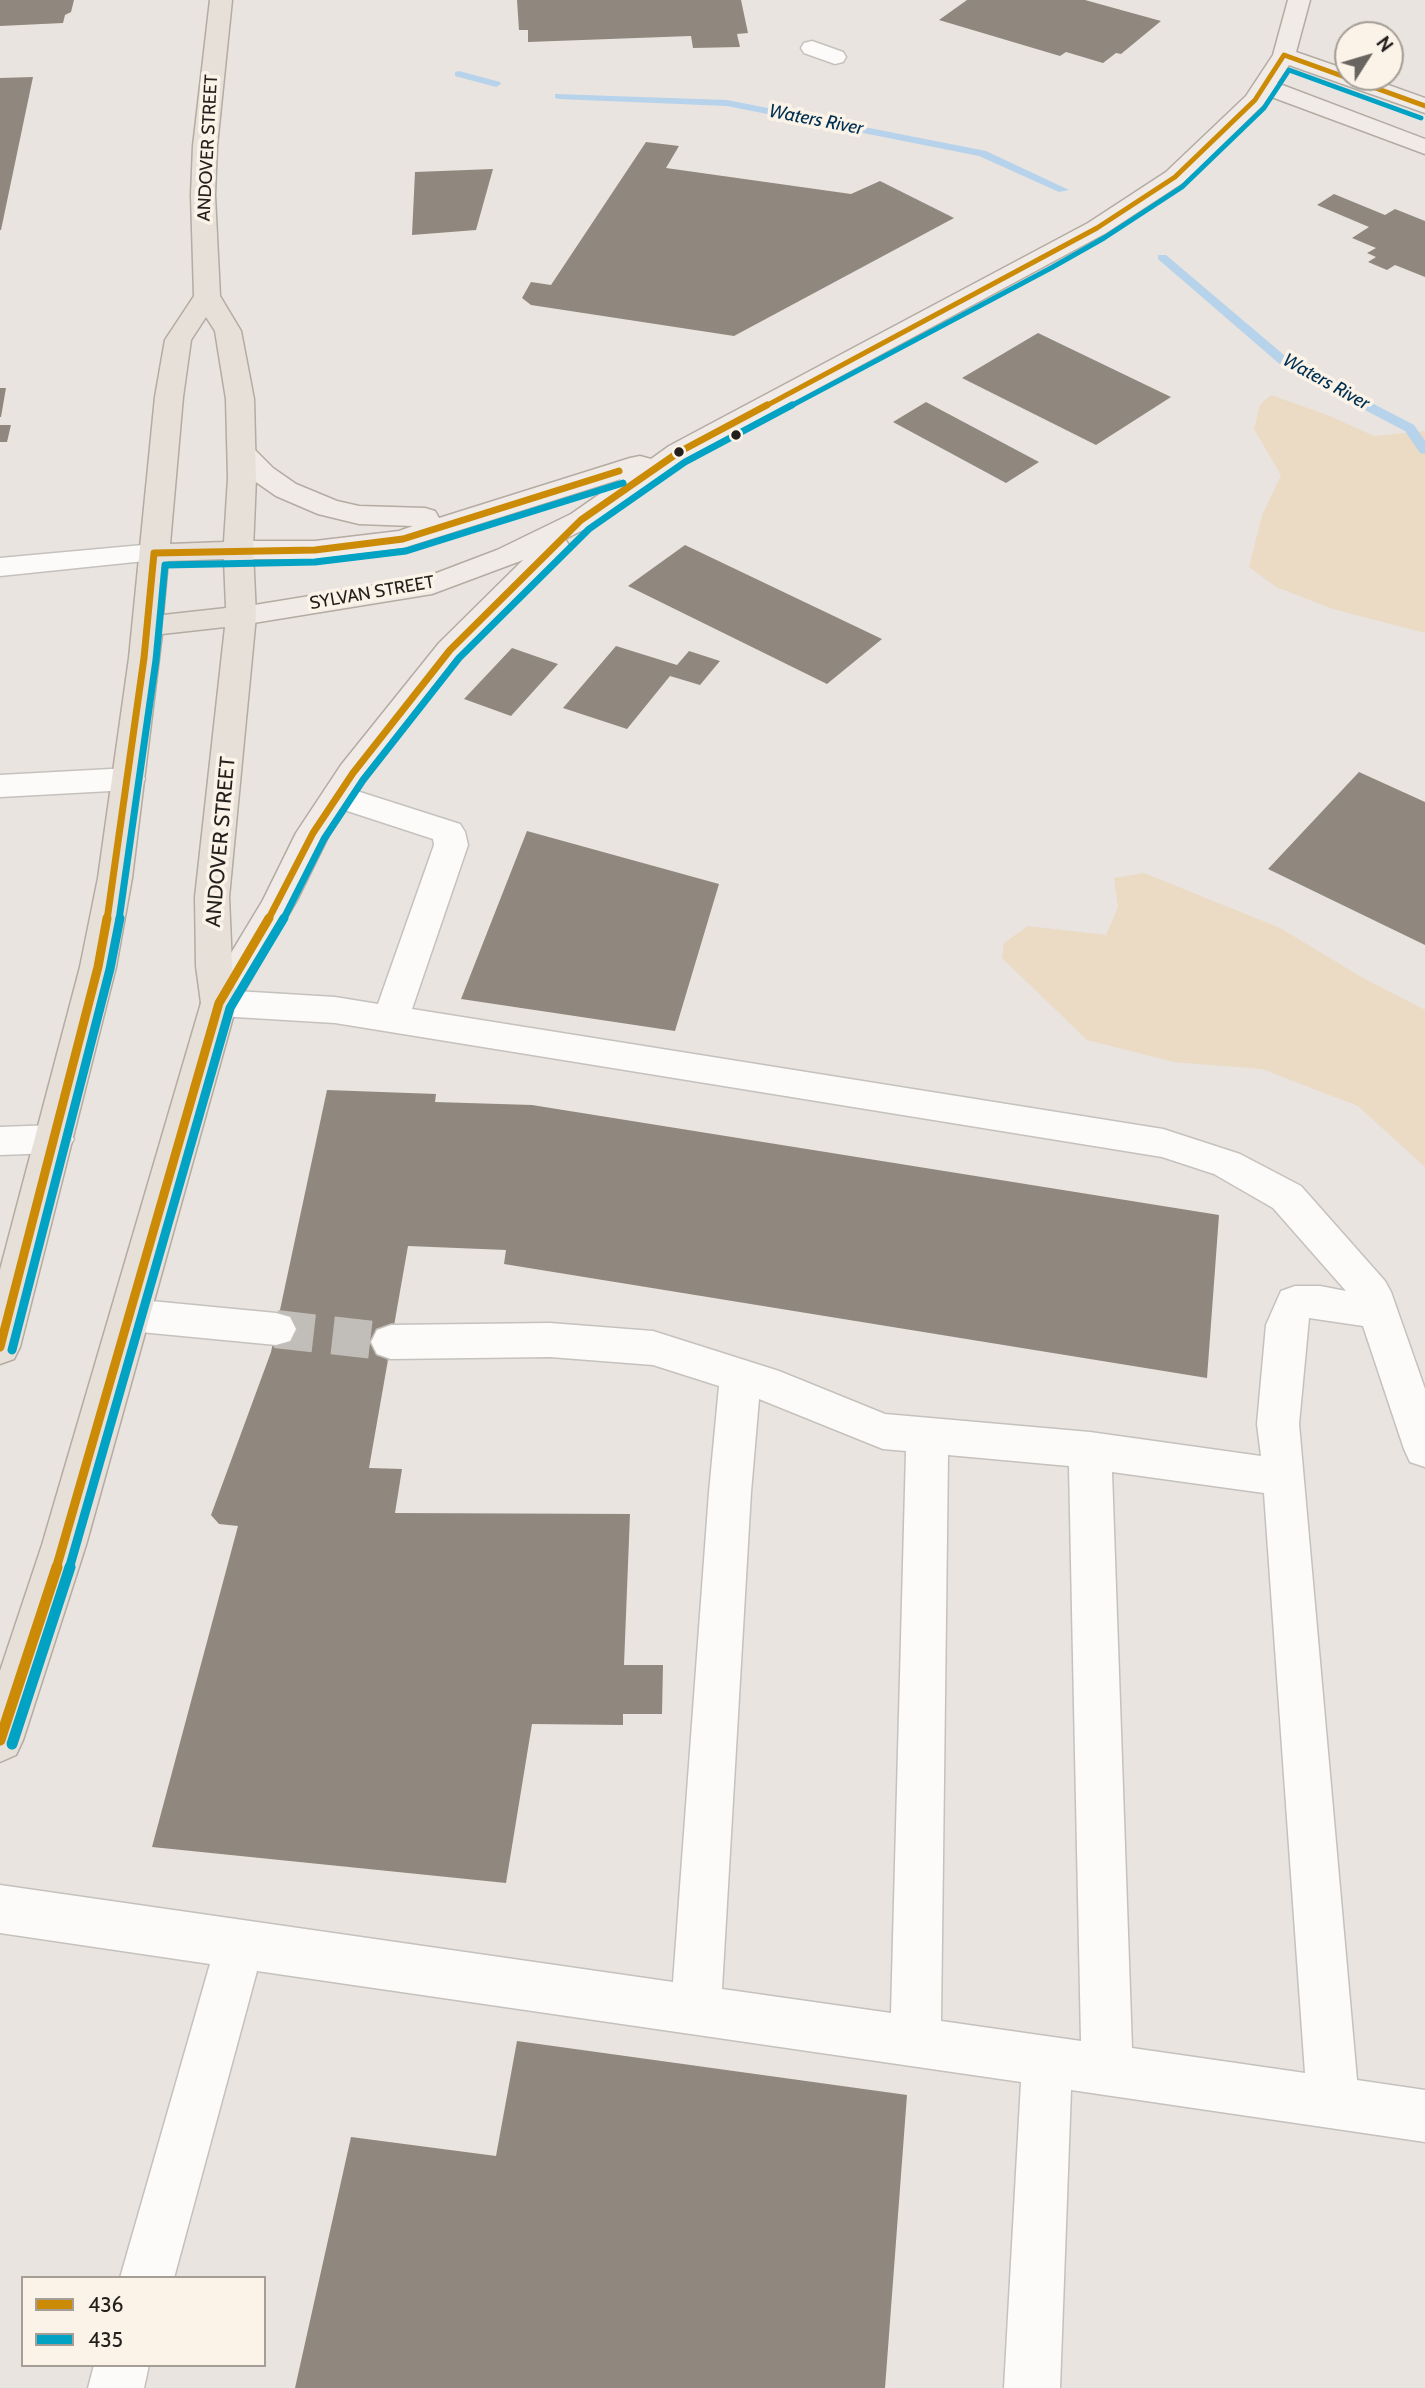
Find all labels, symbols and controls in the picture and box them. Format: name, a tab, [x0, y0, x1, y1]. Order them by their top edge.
north arrow	[1334, 21, 1404, 91]
text: N	[1371, 32, 1398, 57]
street label: ANDOVER STREET	[193, 74, 223, 222]
water label: Waters River	[767, 100, 865, 140]
water label: Waters River	[1279, 349, 1373, 415]
unlabelled marker	[729, 428, 743, 442]
unlabelled marker	[672, 445, 686, 459]
street label: SYLVAN STREET	[308, 571, 436, 615]
street label: ANDOVER STREET	[201, 756, 241, 928]
legend	[21, 2276, 266, 2367]
text: 436	[88, 2292, 123, 2317]
text: 435	[88, 2327, 123, 2352]

